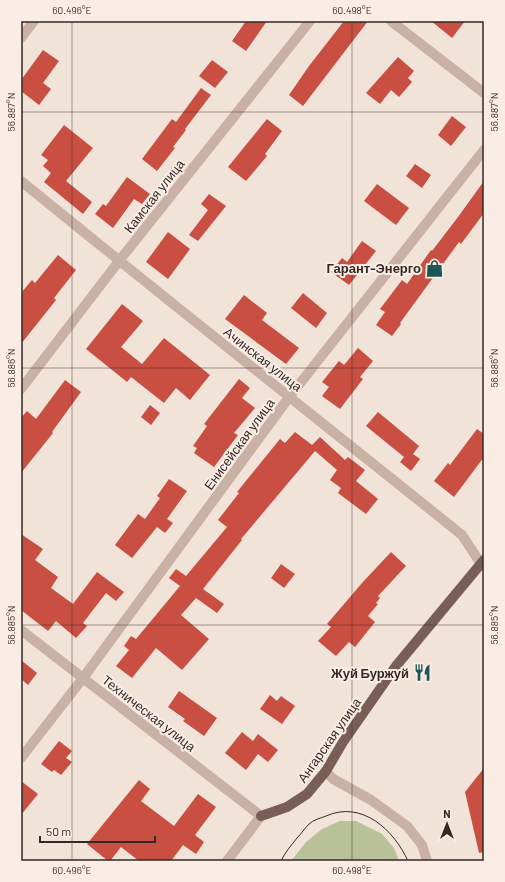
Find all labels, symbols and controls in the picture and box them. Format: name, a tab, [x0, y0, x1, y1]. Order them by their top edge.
text: 60.496°E	[52, 4, 92, 16]
text: 60.498°E	[332, 4, 372, 16]
text: 56.887°N	[5, 93, 17, 131]
text: 56.887°N	[488, 93, 500, 131]
street label: Камская улица	[120, 155, 188, 236]
shop icon: Гарант-Энерго	[424, 258, 444, 278]
place label: Гарант-Энерго	[326, 260, 421, 276]
street label: Ачинская улица	[221, 323, 306, 395]
text: 56.886°N	[5, 348, 17, 388]
text: 56.886°N	[488, 348, 500, 388]
street label: Енисейская улица	[200, 395, 278, 493]
text: 56.885°N	[5, 605, 17, 645]
text: 56.885°N	[488, 605, 500, 645]
restaurant icon: Жуй Буржуй	[412, 663, 432, 683]
place label: Жуй Буржуй	[330, 665, 409, 681]
street label: Техническая улица	[99, 672, 200, 755]
street label: Ангарская улица	[294, 694, 365, 785]
north arrow	[427, 804, 467, 844]
text: N	[443, 807, 451, 820]
scale bar	[40, 818, 155, 844]
text: 50 m	[46, 824, 71, 838]
text: 60.496°E	[52, 864, 92, 876]
text: 60.498°E	[332, 864, 372, 876]

